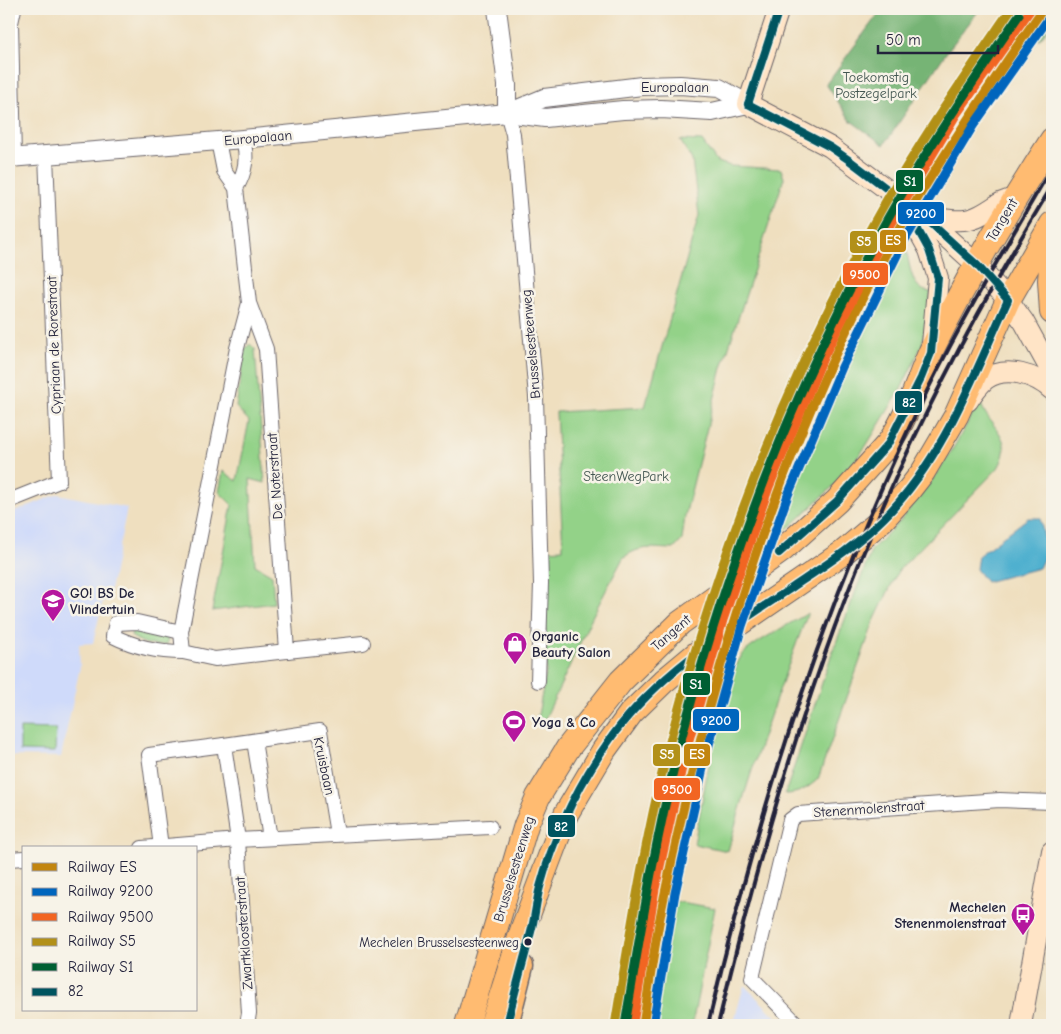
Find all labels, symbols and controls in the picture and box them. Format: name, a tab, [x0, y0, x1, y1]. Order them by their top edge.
scale bar	[878, 22, 998, 54]
text: 50 m	[886, 31, 921, 49]
park label: Toekomstig Postzegelpark	[835, 69, 917, 102]
street label: Europalaan	[641, 79, 709, 96]
street label: Europalaan	[223, 127, 293, 149]
line badge: S1	[895, 169, 924, 193]
text: S1	[903, 173, 917, 190]
street label: Tangent	[983, 195, 1022, 245]
line badge: 9200	[897, 201, 945, 225]
text: 9200	[906, 205, 936, 222]
line badge: ES	[879, 229, 907, 253]
line badge: S5	[849, 230, 878, 254]
text: ES	[885, 232, 901, 249]
text: S5	[856, 233, 872, 250]
line badge: 9500	[842, 262, 889, 286]
text: 9500	[850, 266, 880, 283]
street label: Cypriaan de Rorestraat	[43, 275, 65, 414]
street label: Brusselsesteenweg	[518, 289, 544, 399]
line badge: 82	[894, 390, 923, 414]
text: 82	[902, 394, 916, 411]
street label: De Noterstraat	[263, 431, 287, 520]
park label: SteenWegPark	[583, 468, 669, 485]
place label: GO! BS De Vlindertuin	[70, 585, 135, 618]
school or university icon: GO! BS De Vlindertuin	[40, 588, 66, 622]
street label: Tangent	[648, 610, 695, 655]
place label: Organic Beauty Salon	[532, 628, 611, 661]
shop icon: Organic Beauty Salon	[502, 631, 528, 665]
line badge: S1	[682, 672, 711, 696]
text: S1	[689, 676, 703, 693]
line badge: 9200	[692, 708, 740, 732]
sports icon: Yoga & Co	[501, 709, 527, 743]
text: 9200	[701, 712, 731, 729]
place label: Yoga & Co	[532, 714, 596, 731]
street label: Kruisbaan	[310, 735, 338, 797]
line badge: S5	[652, 743, 681, 767]
line badge: ES	[683, 743, 711, 767]
text: S5	[659, 746, 675, 763]
text: ES	[689, 746, 705, 763]
line badge: 9500	[653, 777, 701, 801]
text: 9500	[662, 781, 692, 798]
street label: Stenenmolenstraat	[813, 797, 926, 821]
street label: Brusselsesteenweg	[490, 814, 538, 924]
line badge: 82	[547, 814, 576, 838]
text: 82	[554, 818, 568, 835]
legend	[22, 846, 198, 1012]
text: Railway ES	[68, 858, 137, 876]
street label: Zwartkloosterstraat	[232, 875, 256, 990]
text: Railway 9200	[68, 882, 153, 900]
place label: Mechelen Stenenmolenstraat	[894, 899, 1006, 932]
bus stop icon: Mechelen Stenenmolenstraat	[1010, 902, 1036, 936]
text: Railway 9500	[68, 908, 154, 926]
text: Railway S5	[68, 932, 136, 950]
place label: Mechelen Brusselsesteenweg	[359, 935, 519, 950]
marker: Mechelen Brusselsesteenweg	[523, 937, 533, 947]
text: Railway S1	[68, 958, 134, 976]
text: 82	[68, 982, 84, 1000]

